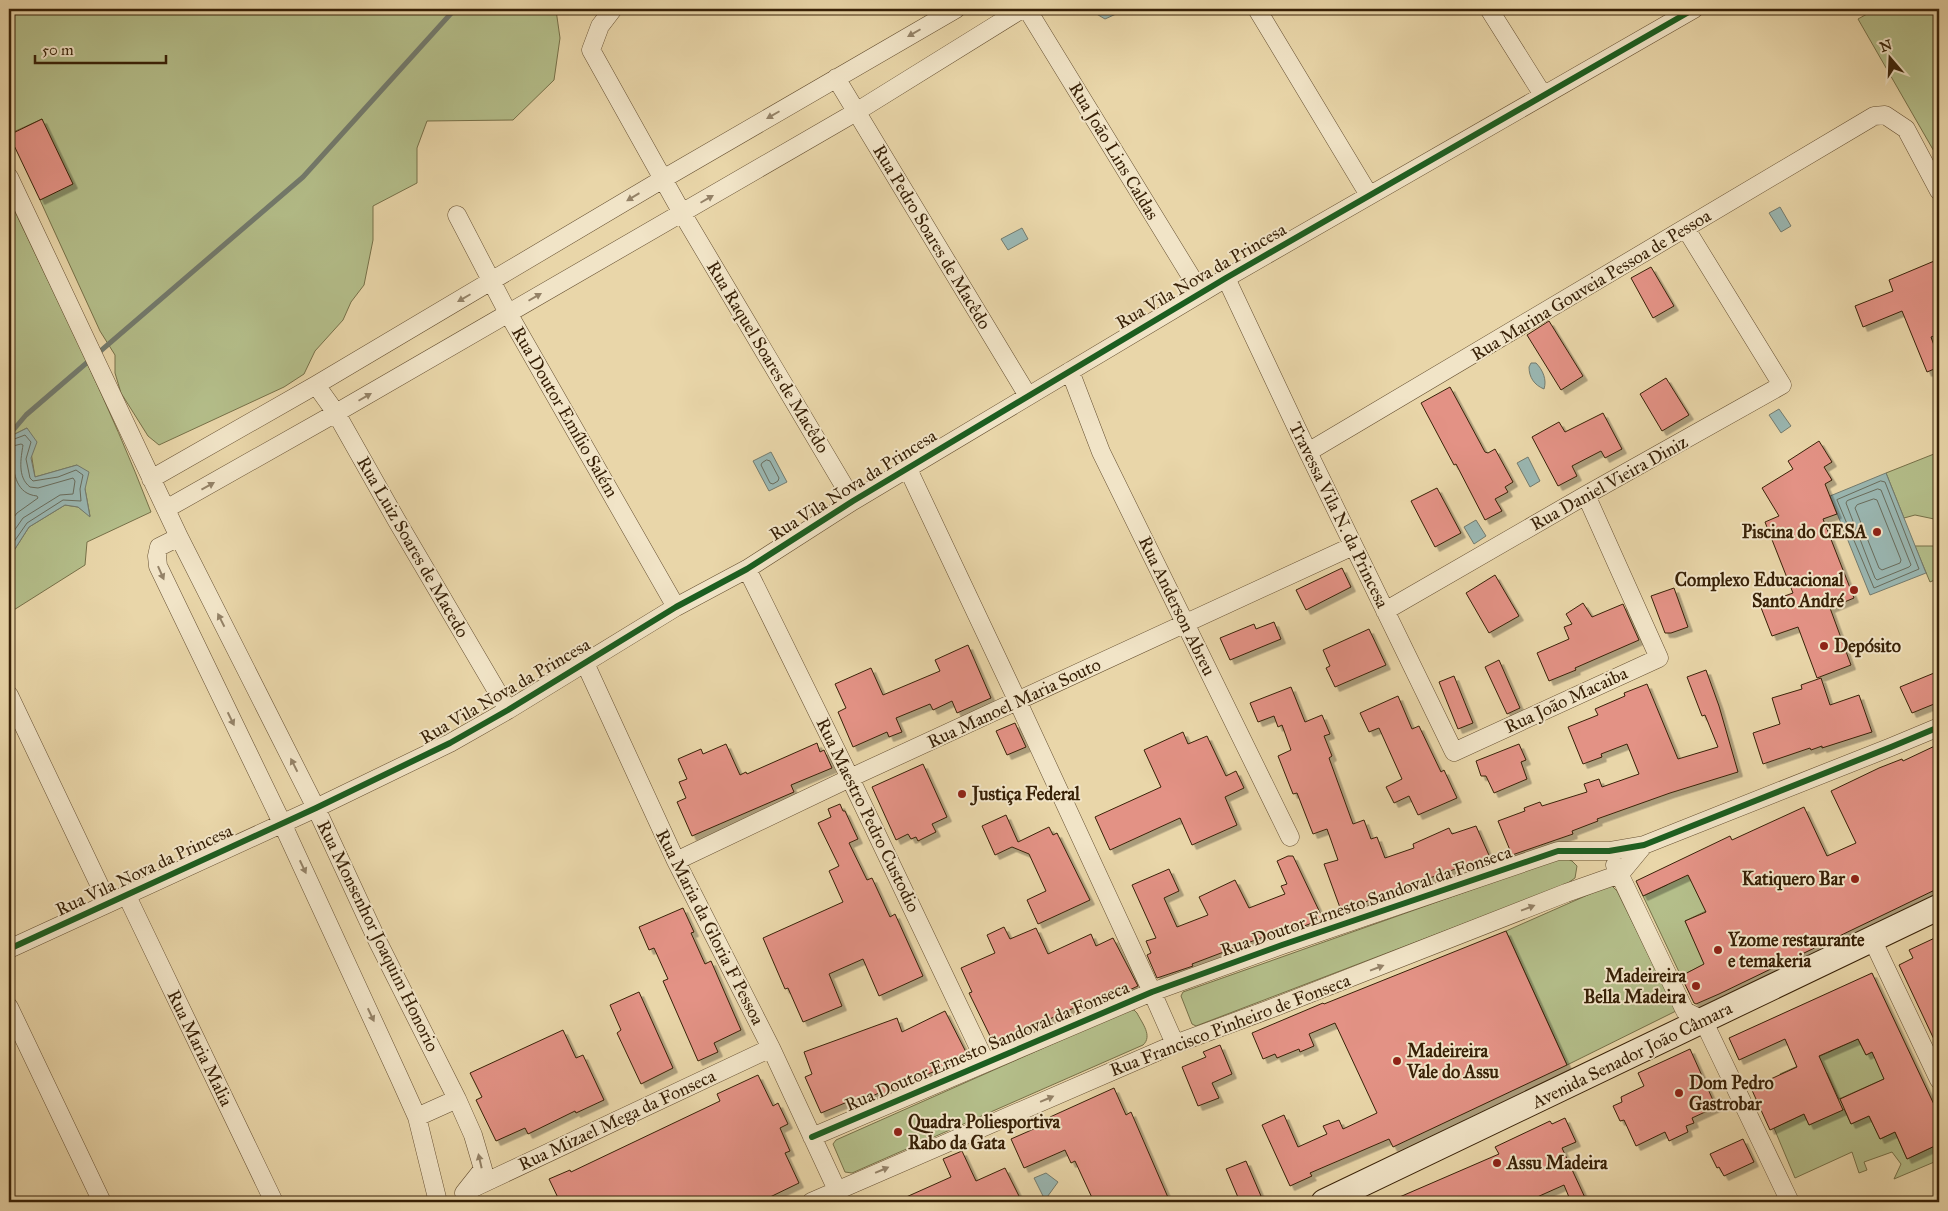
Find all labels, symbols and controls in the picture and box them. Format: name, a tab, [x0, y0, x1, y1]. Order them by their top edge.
one-way arrow	[907, 29, 921, 38]
scale bar	[35, 32, 166, 64]
north arrow	[1866, 32, 1916, 82]
text: N	[1878, 36, 1894, 56]
text: 50 m	[42, 41, 74, 59]
street label: Rua João Lins Caldas	[1063, 78, 1164, 224]
one-way arrow	[767, 110, 780, 119]
street label: Rua Pedro Soares de Macêdo	[868, 141, 996, 333]
one-way arrow	[627, 192, 640, 201]
one-way arrow	[700, 194, 713, 203]
street label: Rua Marina Gouveia Pessoa de Pessoa	[1467, 204, 1715, 365]
street label: Rua Vila Nova da Princesa	[1112, 218, 1290, 334]
street label: Rua Raquel Soares de Macêdo	[701, 257, 834, 457]
one-way arrow	[528, 293, 543, 301]
one-way arrow	[457, 294, 470, 303]
street label: Rua Doutor Emílio Salém	[507, 323, 623, 501]
one-way arrow	[358, 392, 371, 401]
street label: Travessa Vila N. da Princesa	[1284, 418, 1394, 612]
street label: Rua Vila Nova da Princesa	[765, 424, 941, 545]
street label: Rua Daniel Vieira Diniz	[1527, 431, 1691, 535]
street label: Rua Luiz Soares de Macedo	[352, 453, 474, 641]
one-way arrow	[202, 481, 215, 490]
place label: Piscina do CESA	[1742, 521, 1868, 543]
marker: Piscina do CESA	[1871, 526, 1883, 538]
street label: Rua Anderson Abreu	[1134, 533, 1221, 680]
one-way arrow	[158, 566, 166, 580]
place label: Complexo Educacional Santo André	[1675, 569, 1845, 612]
marker: Complexo Educacional Santo André	[1848, 584, 1860, 596]
one-way arrow	[217, 613, 225, 627]
street label: Rua Vila Nova da Princesa	[416, 633, 594, 749]
place label: Depósito	[1834, 635, 1901, 658]
marker: Depósito	[1818, 640, 1830, 652]
street label: Rua Manoel Maria Souto	[924, 653, 1104, 753]
street label: Rua João Macaiba	[1501, 662, 1632, 739]
one-way arrow	[227, 712, 235, 727]
street label: Rua Maestro Pedro Custodio	[811, 714, 925, 916]
one-way arrow	[290, 758, 298, 772]
place label: Justiça Federal	[970, 783, 1081, 806]
marker: Justiça Federal	[956, 788, 968, 800]
street label: Rua Monsenhor Joaquim Honorio	[311, 817, 444, 1056]
street label: Rua Vila Nova da Princesa	[52, 819, 236, 921]
street label: Rua Maria da Gloria F Pessoa	[651, 825, 769, 1029]
street label: Rua Doutor Ernesto Sandoval da Fonseca	[1218, 841, 1515, 961]
one-way arrow	[298, 860, 307, 875]
place label: Katiquero Bar	[1742, 868, 1846, 891]
marker: Katiquero Bar	[1849, 873, 1861, 885]
one-way arrow	[1521, 904, 1535, 912]
place label: Yzome restaurante e temakeria	[1727, 929, 1865, 972]
marker: Yzome restaurante e temakeria	[1712, 944, 1724, 956]
one-way arrow	[1370, 963, 1384, 971]
place label: Madeireira Bella Madeira	[1583, 965, 1686, 1008]
street label: Rua Francisco Pinheiro de Fonseca	[1107, 969, 1354, 1081]
street label: Rua Doutor Ernesto Sandoval da Fonseca	[842, 976, 1133, 1116]
marker: Madeireira Bella Madeira	[1690, 980, 1702, 992]
street label: Rua Maria Malia	[162, 986, 238, 1110]
street label: Avenida Senador João Câmara	[1527, 997, 1737, 1114]
one-way arrow	[367, 1008, 375, 1022]
place label: Madeireira Vale do Assu	[1406, 1040, 1499, 1083]
marker: Madeireira Vale do Assu	[1391, 1055, 1403, 1067]
street label: Rua Mizael Mega da Fonseca	[515, 1064, 720, 1176]
place label: Dom Pedro Gastrobar	[1689, 1072, 1774, 1115]
marker: Dom Pedro Gastrobar	[1673, 1087, 1685, 1099]
one-way arrow	[1040, 1095, 1055, 1103]
place label: Quadra Poliesportiva Rabo da Gata	[908, 1111, 1061, 1154]
marker: Quadra Poliesportiva Rabo da Gata	[892, 1126, 904, 1138]
place label: Assu Madeira	[1506, 1152, 1608, 1174]
one-way arrow	[476, 1154, 484, 1169]
marker: Assu Madeira	[1491, 1157, 1503, 1169]
one-way arrow	[875, 1166, 889, 1174]

